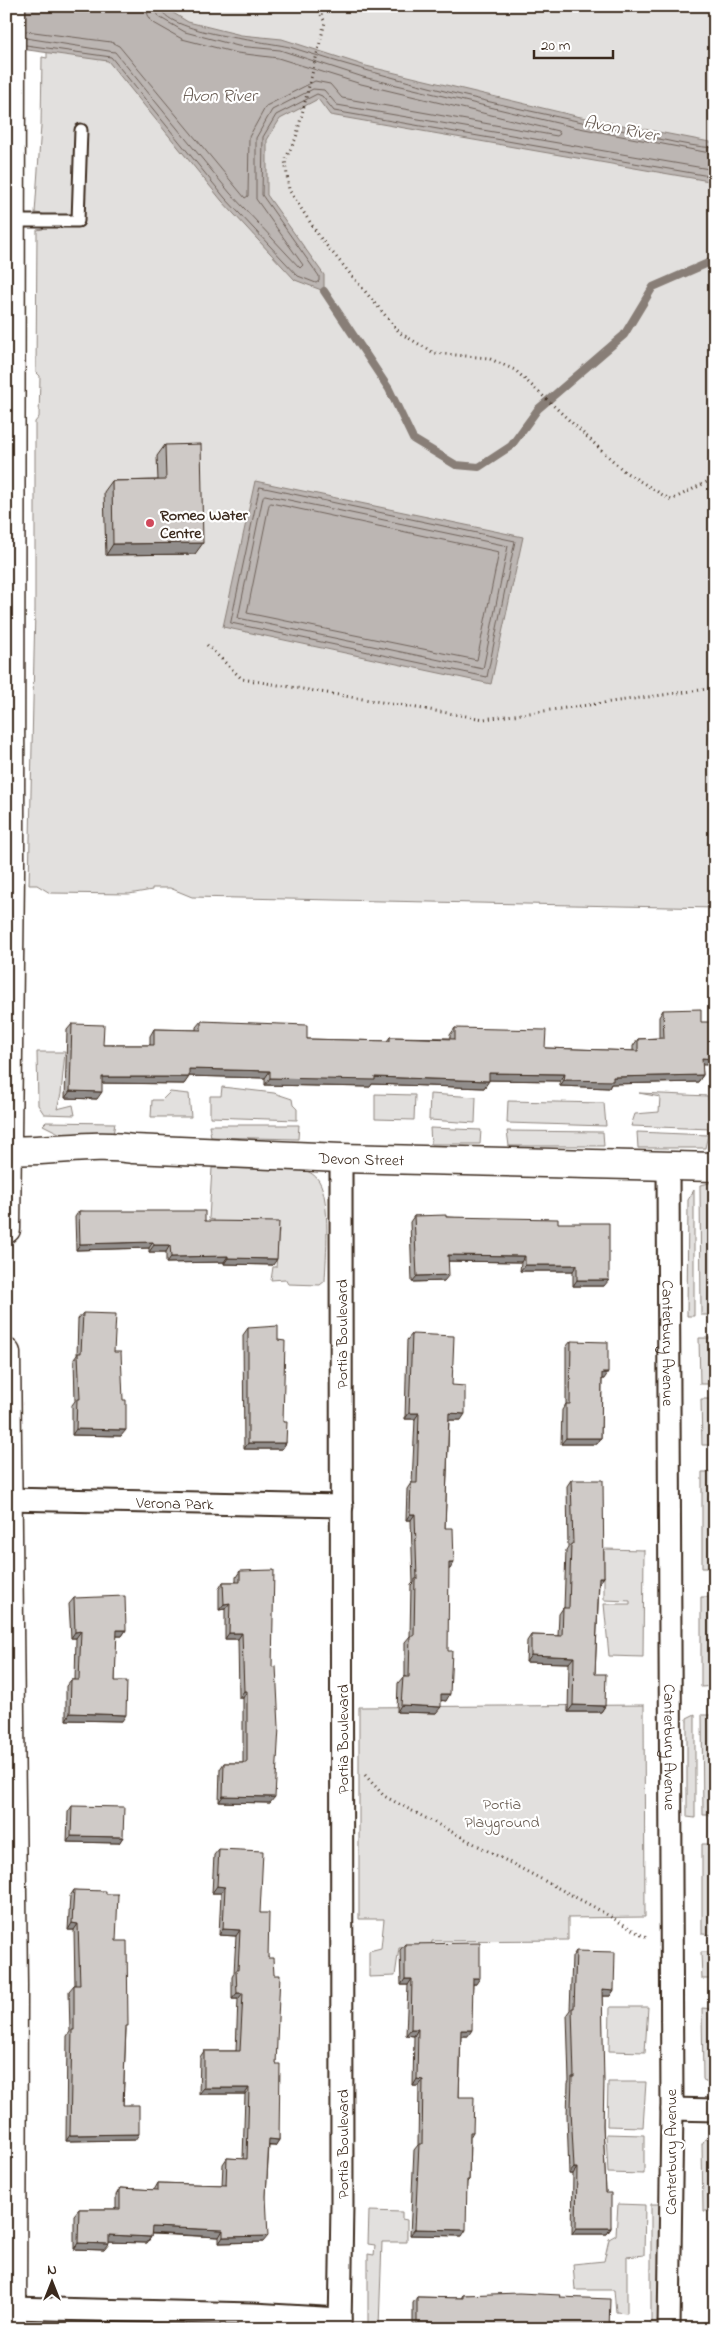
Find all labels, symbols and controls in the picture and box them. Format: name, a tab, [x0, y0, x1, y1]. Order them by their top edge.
scale bar	[534, 28, 612, 60]
text: 20 m	[541, 35, 571, 57]
water label: Avon River	[181, 84, 259, 110]
water label: Avon River	[581, 110, 662, 150]
place label: Romeo Water Centre	[159, 504, 249, 546]
marker: Romeo Water Centre	[144, 517, 156, 529]
street label: Devon Street	[317, 1147, 405, 1174]
street label: Portia Boulevard	[331, 1279, 355, 1389]
street label: Canterbury Avenue	[654, 1280, 679, 1407]
street label: Verona Park	[135, 1492, 215, 1517]
street label: Portia Boulevard	[332, 1684, 356, 1794]
street label: Canterbury Avenue	[656, 1684, 681, 1811]
park label: Portia Playground	[465, 1793, 540, 1835]
street label: Canterbury Avenue	[660, 2088, 684, 2215]
street label: Portia Boulevard	[332, 2089, 356, 2199]
north arrow	[28, 2258, 78, 2308]
text: N	[47, 2260, 57, 2281]

